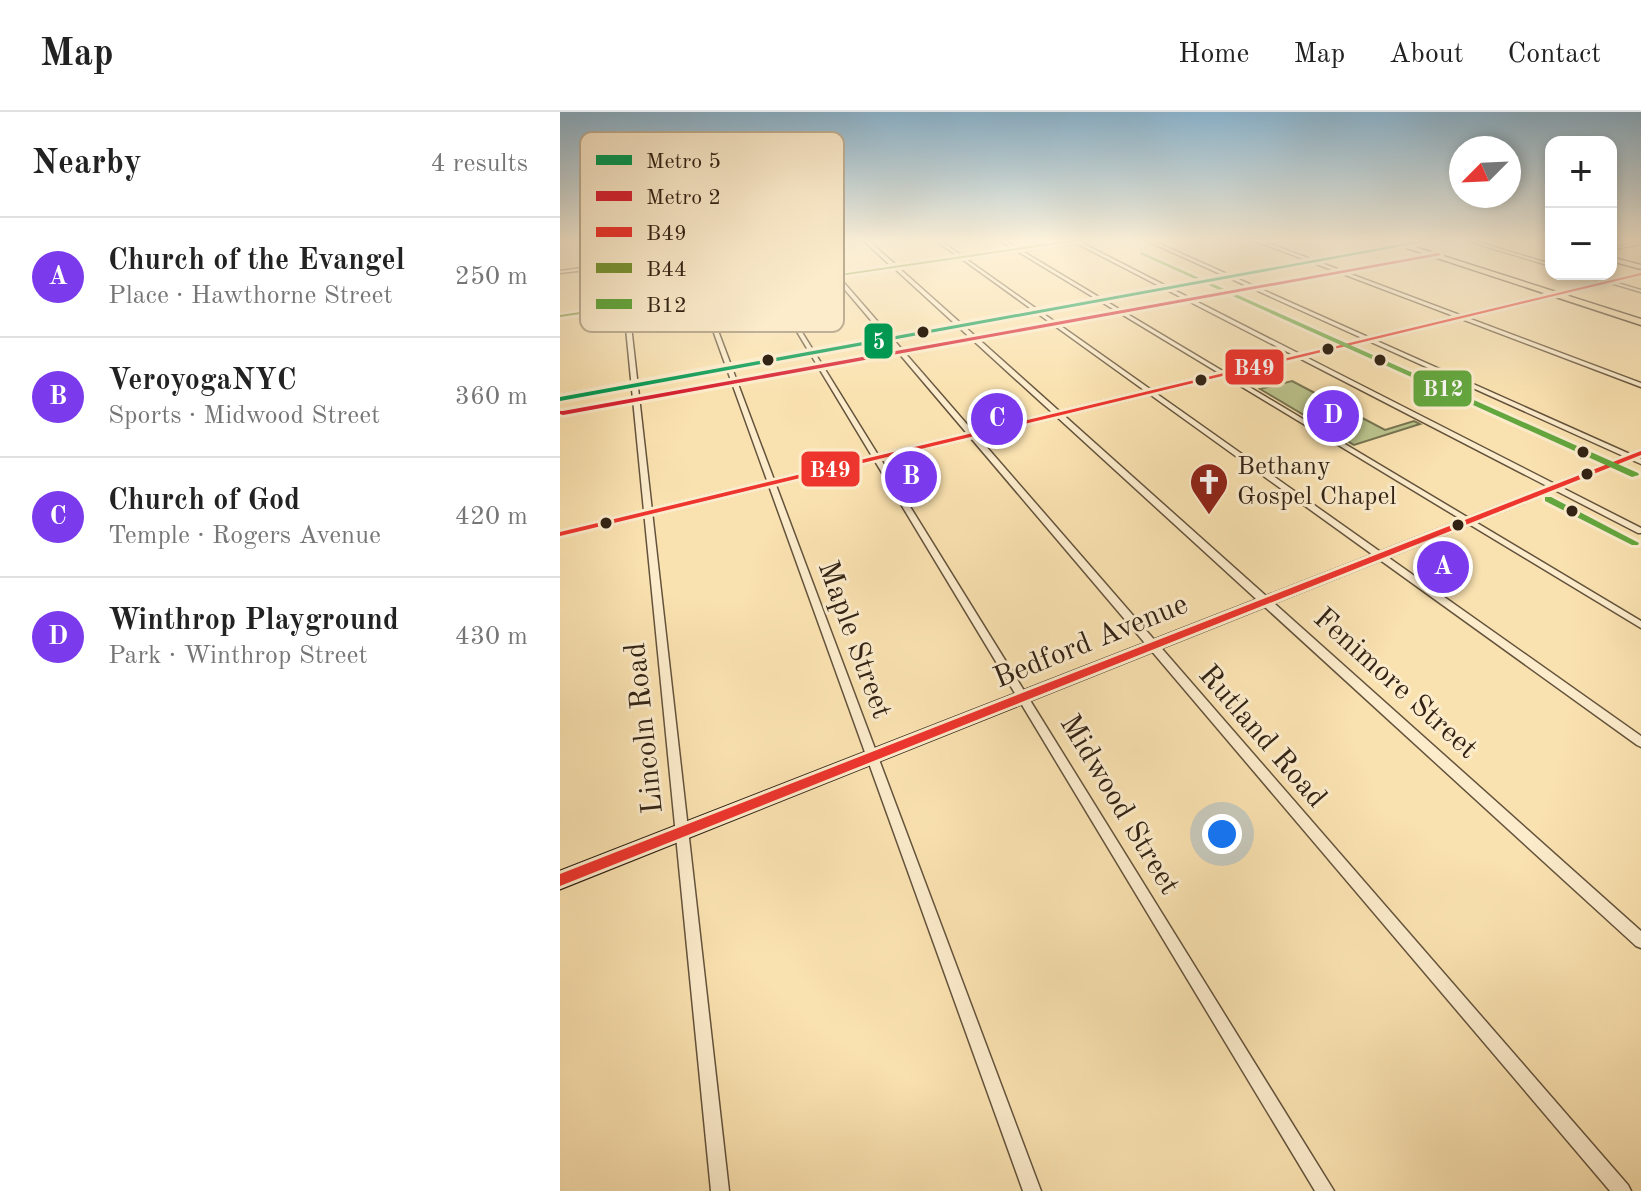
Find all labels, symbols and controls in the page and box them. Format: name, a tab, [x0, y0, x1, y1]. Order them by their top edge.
text: Map	[40, 36, 114, 74]
text: Home	[1178, 41, 1249, 69]
text: Map	[1293, 41, 1345, 69]
text: About	[1389, 41, 1464, 69]
text: Contact	[1508, 41, 1601, 69]
legend	[580, 132, 844, 332]
north arrow	[1449, 136, 1521, 208]
map controls	[1545, 136, 1617, 280]
button: +	[1545, 136, 1617, 208]
text: Nearby	[32, 147, 142, 181]
text: 4 results	[430, 151, 528, 177]
text: Metro 5	[646, 151, 721, 173]
text: Metro 2	[646, 187, 721, 209]
button: −	[1545, 208, 1617, 280]
text: B49	[646, 223, 687, 245]
text: Church of the Evangel	[108, 246, 405, 276]
text: B44	[646, 259, 687, 281]
text: A	[48, 264, 68, 290]
text: 250 m	[455, 264, 528, 290]
text: Place · Hawthorne Street	[108, 283, 393, 309]
text: B12	[646, 295, 687, 317]
line badge: 5	[863, 322, 894, 360]
unlabelled marker	[915, 324, 931, 340]
text: 5	[873, 332, 885, 354]
unlabelled marker	[1320, 341, 1336, 357]
line badge: B49	[1224, 348, 1285, 386]
unlabelled marker	[760, 352, 776, 368]
unlabelled marker	[1372, 352, 1388, 368]
text: B49	[1233, 358, 1275, 380]
text: VeroyogaNYC	[108, 366, 297, 396]
line badge: B12	[1412, 369, 1473, 408]
unlabelled marker	[1193, 372, 1209, 388]
text: B12	[1422, 379, 1464, 401]
text: B	[49, 384, 67, 410]
text: 360 m	[455, 384, 528, 410]
pin: D	[1307, 386, 1359, 446]
pin: C	[971, 389, 1023, 449]
text: Sports · Midwood Street	[108, 403, 380, 429]
unlabelled marker	[1575, 444, 1591, 460]
pin: B	[885, 447, 937, 507]
line badge: B49	[800, 450, 861, 488]
place label: Bethany Gospel Chapel	[1237, 454, 1396, 510]
text: B49	[809, 460, 851, 482]
church icon: Bethany Gospel Chapel	[1188, 461, 1230, 516]
unlabelled marker	[1579, 466, 1595, 482]
text: Church of God	[108, 486, 300, 516]
unlabelled marker	[1564, 503, 1580, 519]
text: C	[49, 504, 67, 530]
text: 420 m	[455, 504, 528, 530]
unlabelled marker	[598, 515, 614, 531]
unlabelled marker	[1450, 517, 1466, 533]
text: Temple · Rogers Avenue	[108, 523, 381, 549]
pin: A	[1417, 537, 1469, 597]
street label: Maple Street	[812, 557, 896, 723]
street label: Bedford Avenue	[990, 589, 1192, 695]
street label: Fenimore Street	[1307, 603, 1483, 765]
text: Winthrop Playground	[108, 606, 399, 636]
text: D	[48, 624, 68, 650]
text: 430 m	[455, 624, 528, 650]
street label: Lincoln Road	[621, 641, 669, 815]
text: Park · Winthrop Street	[108, 643, 368, 669]
street label: Rutland Road	[1192, 660, 1332, 814]
street label: Midwood Street	[1054, 710, 1184, 900]
your location	[1202, 814, 1242, 854]

